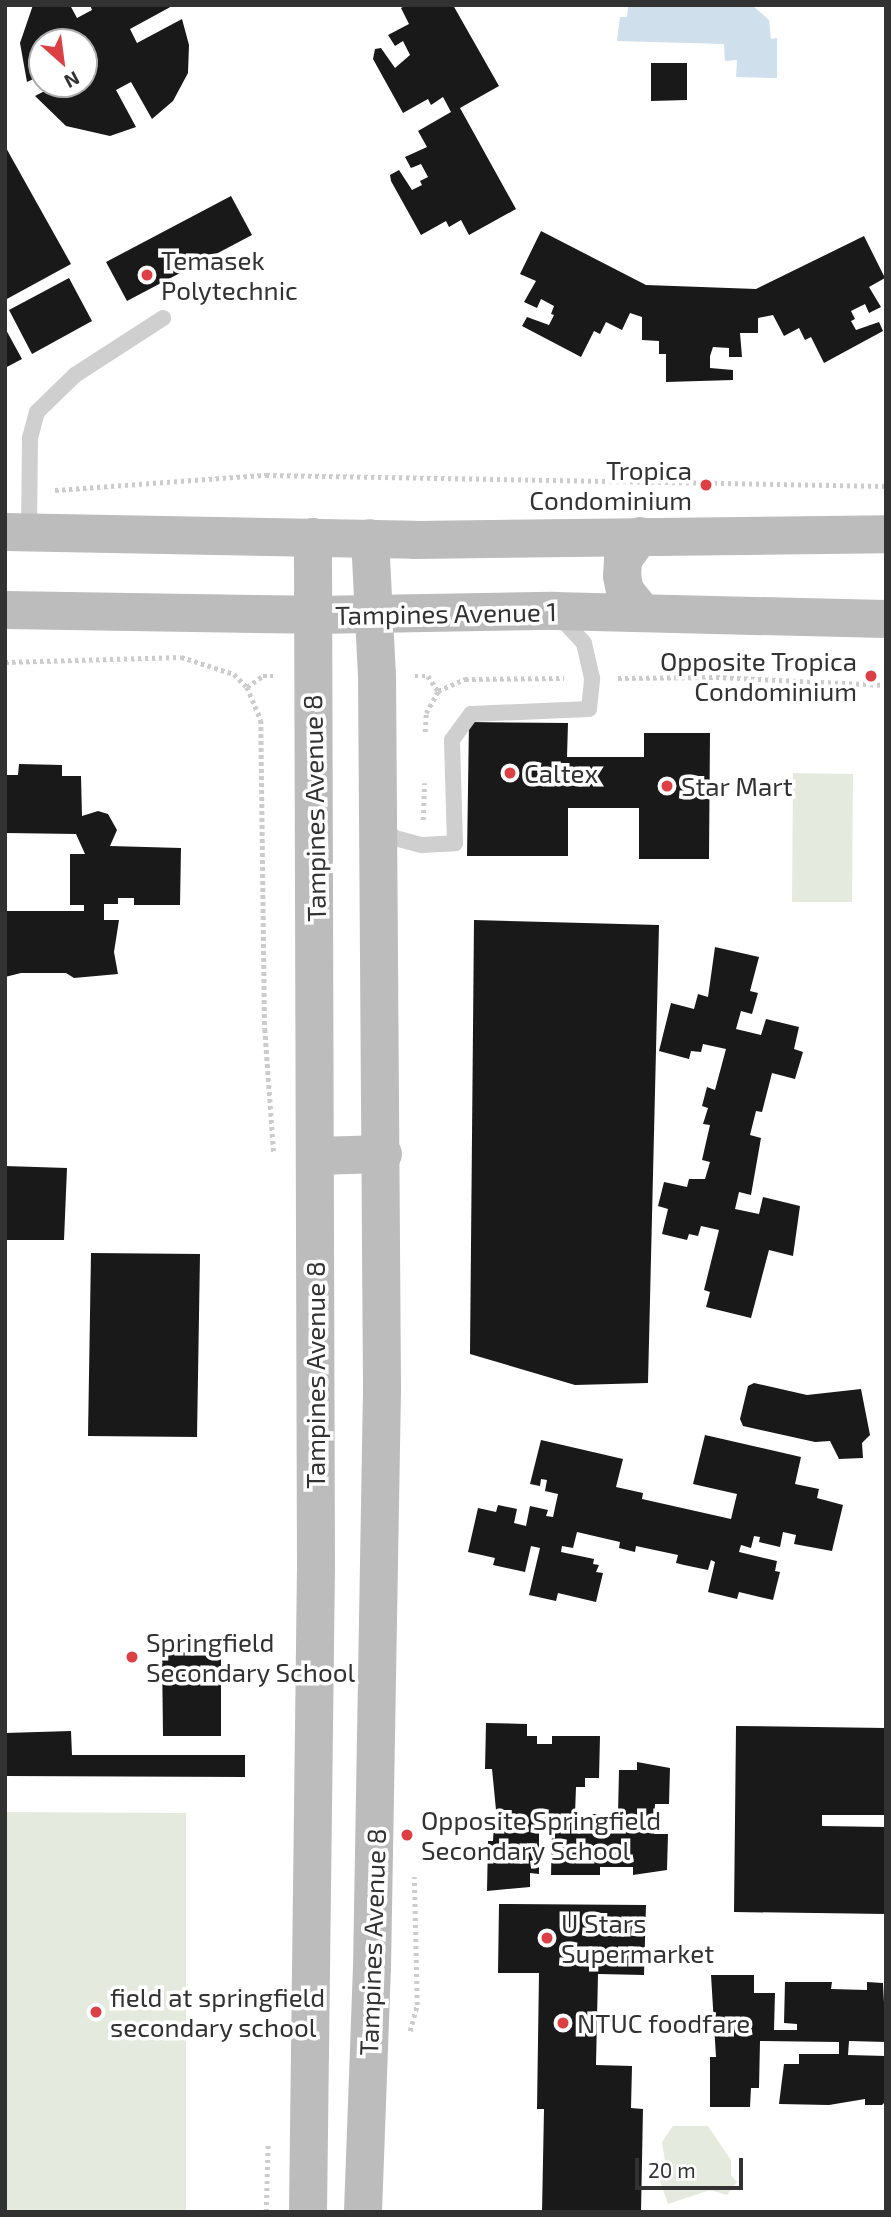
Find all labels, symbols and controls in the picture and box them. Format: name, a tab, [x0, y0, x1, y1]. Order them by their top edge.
north arrow	[28, 28, 98, 98]
text: N	[61, 67, 84, 94]
place label: Temasek Polytechnic	[161, 244, 298, 306]
marker: Temasek Polytechnic	[139, 267, 155, 283]
place label: Tropica Condominium	[529, 454, 692, 516]
marker: Tropica Condominium	[698, 477, 714, 493]
street label: Tampines Avenue 1	[334, 595, 558, 631]
place label: Opposite Tropica Condominium	[659, 645, 857, 706]
marker: Opposite Tropica Condominium	[863, 668, 879, 684]
street label: Tampines Avenue 8	[296, 694, 332, 922]
place label: Caltex	[524, 757, 598, 789]
marker: Caltex	[502, 765, 518, 781]
place label: Star Mart	[681, 770, 793, 802]
marker: Star Mart	[659, 778, 675, 794]
street label: Tampines Avenue 8	[299, 1261, 331, 1489]
place label: Springfield Secondary School	[146, 1626, 356, 1688]
marker: Springfield Secondary School	[124, 1649, 140, 1665]
place label: Opposite Springfield Secondary School	[421, 1804, 661, 1866]
marker: Opposite Springfield Secondary School	[399, 1827, 415, 1843]
street label: Tampines Avenue 8	[352, 1828, 392, 2056]
place label: U Stars Supermarket	[561, 1907, 714, 1968]
marker: U Stars Supermarket	[539, 1930, 555, 1946]
place label: field at springfield secondary school	[110, 1981, 325, 2042]
marker: field at springfield secondary school	[88, 2004, 104, 2020]
place label: NTUC foodfare	[577, 2007, 751, 2039]
marker: NTUC foodfare	[555, 2015, 571, 2031]
scale bar	[639, 2144, 748, 2188]
text: 20 m	[648, 2157, 696, 2182]

